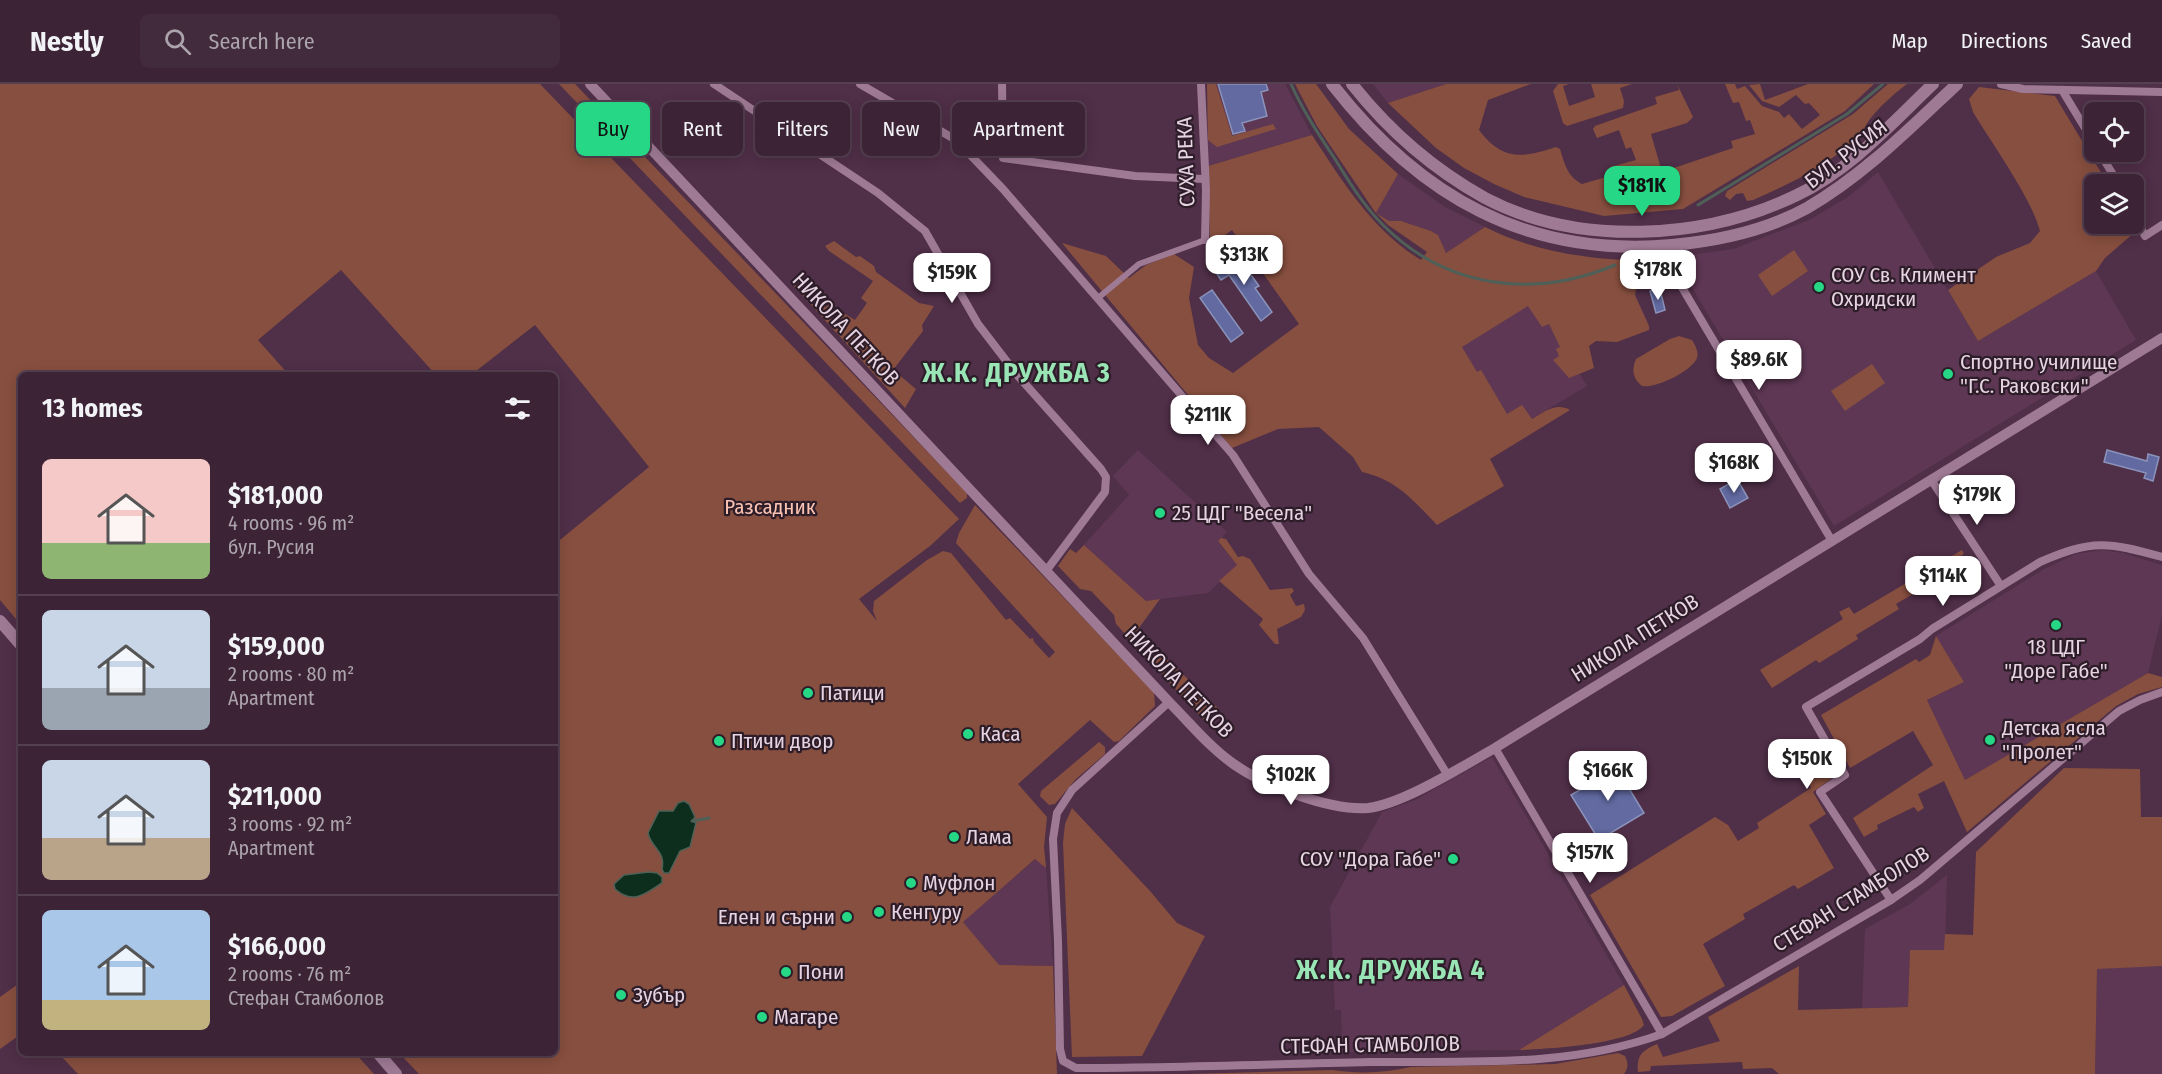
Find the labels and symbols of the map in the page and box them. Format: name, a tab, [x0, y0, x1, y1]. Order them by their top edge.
street label: БУЛ. РУСИЯ	[1800, 114, 1892, 194]
street label: СУХА РЕКА	[1171, 117, 1201, 207]
pin: $181K	[1600, 166, 1684, 217]
pin: $313K	[1202, 235, 1286, 286]
pin: $178K	[1616, 250, 1700, 301]
pin: $159K	[910, 253, 994, 304]
place label: СОУ Св. Климент Охридски	[1831, 262, 1976, 312]
street label: НИКОЛА ПЕТКОВ	[787, 267, 905, 391]
marker: СОУ Св. Климент Охридски	[1812, 280, 1826, 294]
pin: $89.6K	[1710, 340, 1808, 391]
place label: Спортно училище "Г.С. Раковски"	[1960, 349, 2117, 399]
district label: Ж.К. ДРУЖБА 3	[922, 357, 1111, 389]
marker: Спортно училище "Г.С. Раковски"	[1941, 367, 1955, 381]
pin: $211K	[1166, 395, 1250, 446]
pin: $168K	[1692, 443, 1776, 494]
pin: $179K	[1935, 475, 2019, 526]
park label: Разсадник	[724, 494, 816, 520]
place label: 25 ЦДГ "Весела"	[1172, 500, 1312, 526]
marker: 25 ЦДГ "Весела"	[1153, 506, 1167, 520]
pin: $114K	[1901, 556, 1985, 607]
street label: НИКОЛА ПЕТКОВ	[1566, 588, 1704, 688]
marker: 18 ЦДГ "Доре Габе"	[2049, 618, 2063, 632]
street label: НИКОЛА ПЕТКОВ	[1119, 621, 1239, 743]
place label: 18 ЦДГ "Доре Габе"	[2004, 634, 2108, 684]
place label: Патици	[820, 680, 885, 706]
marker: Патици	[801, 686, 815, 700]
place label: Детска ясла "Пролет"	[2001, 715, 2106, 765]
place label: Каса	[980, 721, 1020, 747]
marker: Каса	[961, 727, 975, 741]
place label: Птичи двор	[731, 728, 833, 754]
marker: Детска ясла "Пролет"	[1983, 733, 1997, 747]
marker: Птичи двор	[712, 734, 726, 748]
pin: $150K	[1765, 739, 1849, 790]
pin: $166K	[1566, 751, 1650, 802]
pin: $102K	[1249, 755, 1333, 806]
place label: Лама	[966, 824, 1012, 850]
marker: Лама	[947, 830, 961, 844]
pin: $157K	[1548, 833, 1632, 884]
street label: СТЕФАН СТАМБОЛОВ	[1768, 840, 1934, 958]
place label: СОУ "Дора Габе"	[1300, 846, 1441, 872]
marker: СОУ "Дора Габе"	[1446, 852, 1460, 866]
place label: Муфлон	[923, 870, 995, 896]
marker: Муфлон	[904, 876, 918, 890]
place label: Кенгуру	[891, 899, 962, 925]
place label: Елен и сърни	[718, 904, 835, 930]
marker: Кенгуру	[872, 905, 886, 919]
marker: Елен и сърни	[840, 910, 854, 924]
district label: Ж.К. ДРУЖБА 4	[1295, 954, 1486, 986]
place label: Пони	[798, 959, 844, 985]
marker: Пони	[779, 965, 793, 979]
place label: Зубър	[633, 982, 685, 1008]
marker: Зубър	[614, 988, 628, 1002]
place label: Магаре	[774, 1004, 838, 1030]
marker: Магаре	[755, 1010, 769, 1024]
street label: СТЕФАН СТАМБОЛОВ	[1280, 1030, 1460, 1060]

